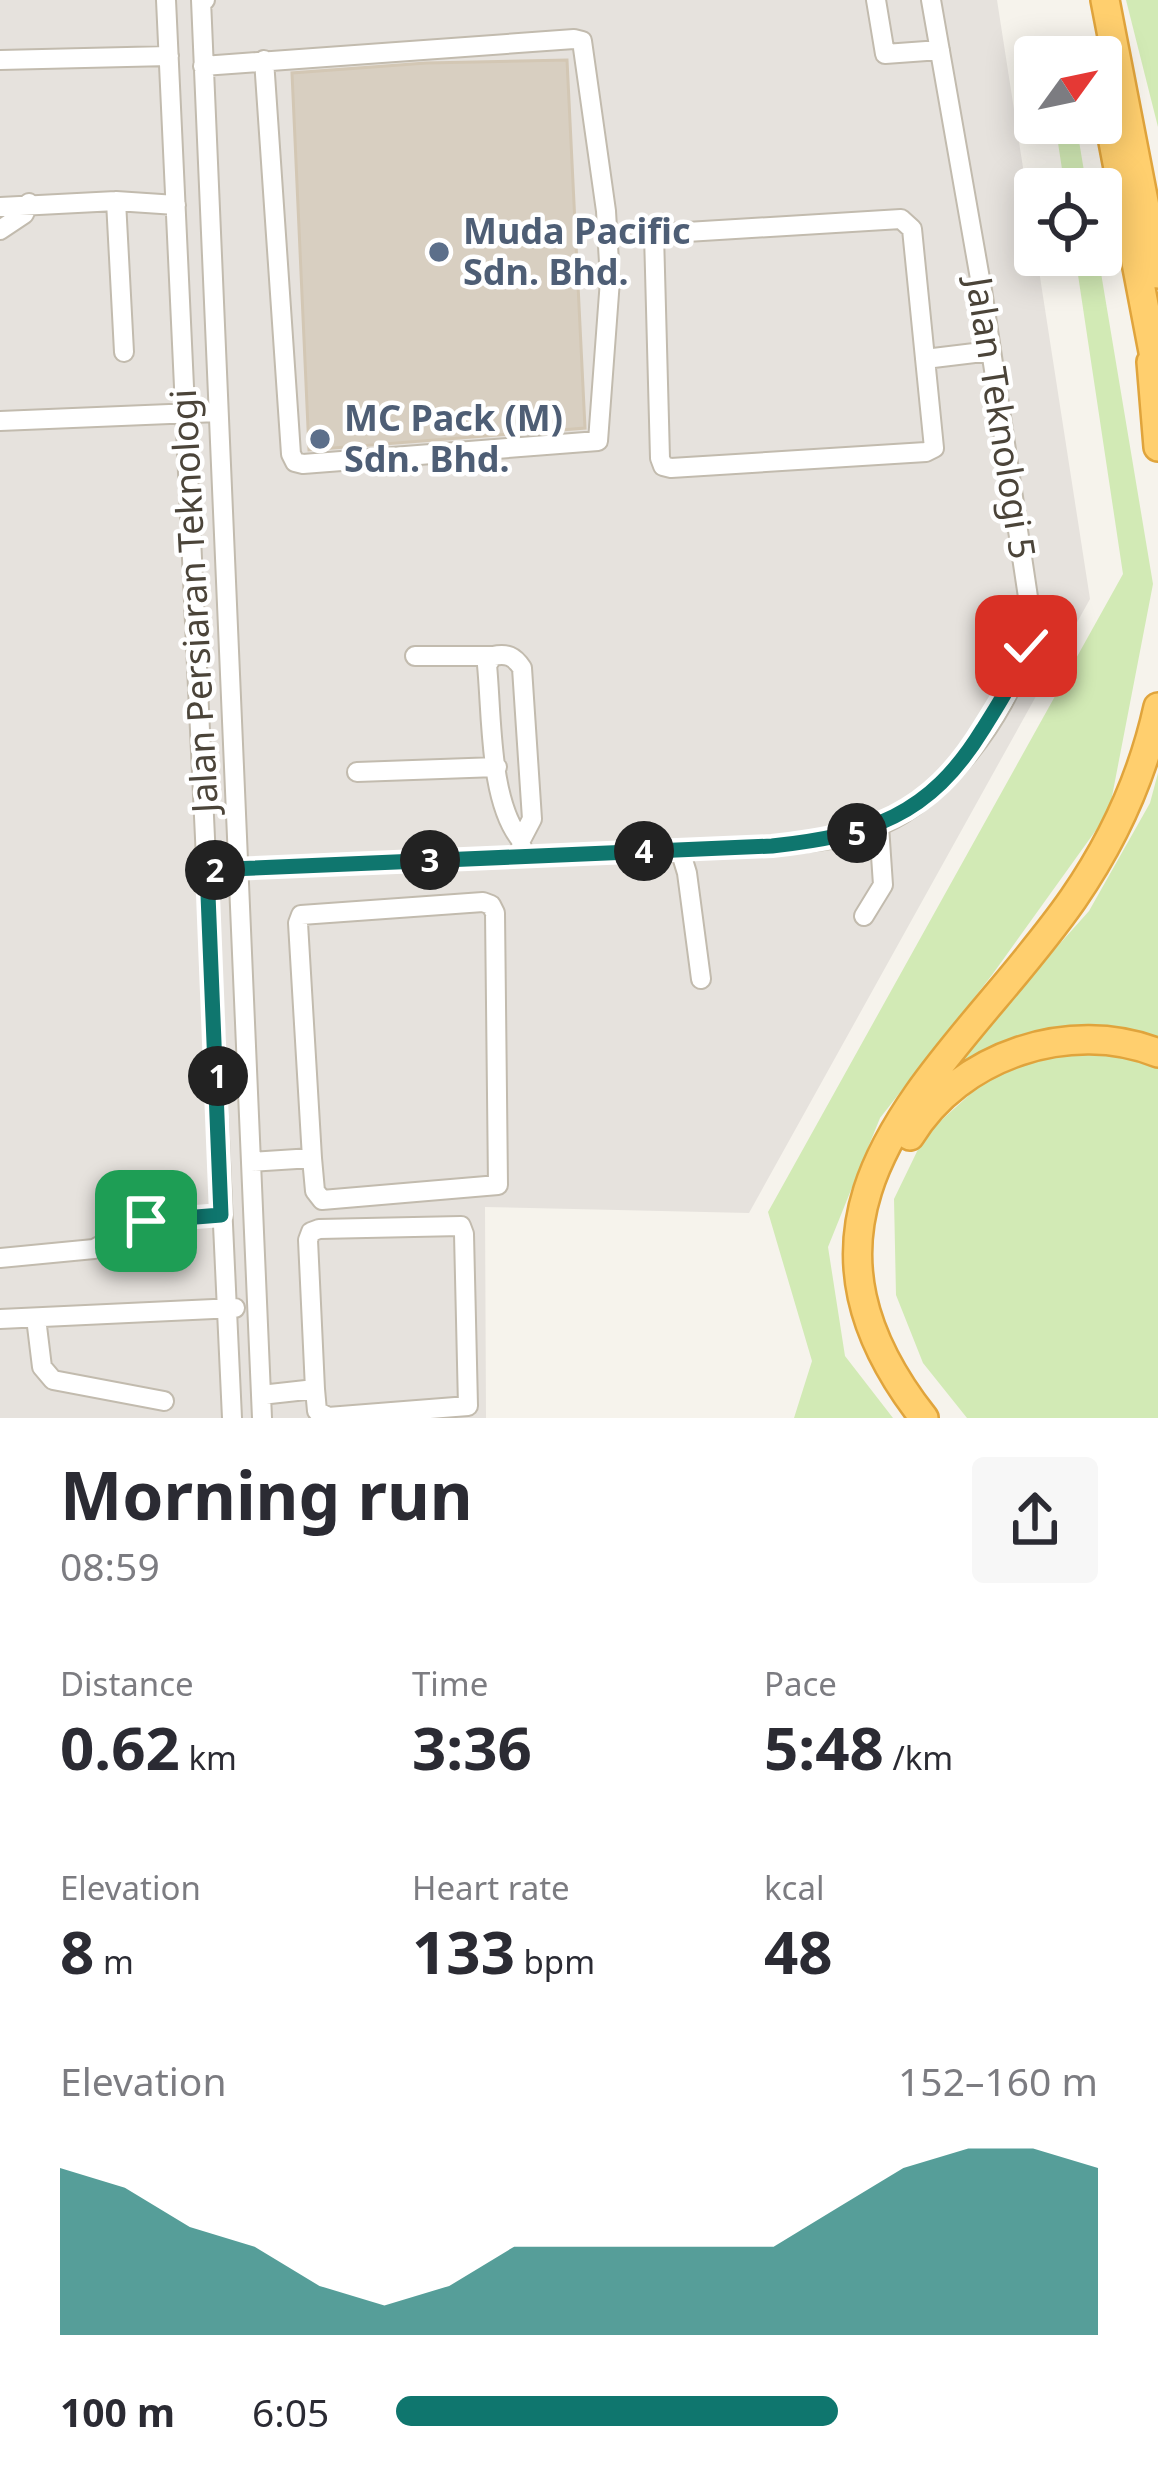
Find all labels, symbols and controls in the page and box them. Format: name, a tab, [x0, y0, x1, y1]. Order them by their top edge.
north arrow	[1014, 36, 1122, 144]
map controls	[1014, 36, 1122, 276]
button: locate	[1014, 168, 1122, 276]
place label: Muda Pacific Sdn. Bhd.	[463, 206, 691, 296]
marker: Muda Pacific Sdn. Bhd.	[426, 239, 452, 265]
street label: Jalan Teknologi 5	[955, 271, 1048, 562]
street label: Jalan Persiaran Teknologi	[158, 388, 229, 817]
place label: MC Pack (M) Sdn. Bhd.	[344, 393, 563, 483]
marker: MC Pack (M) Sdn. Bhd.	[307, 426, 333, 452]
pin	[975, 595, 1077, 697]
icon: check	[993, 613, 1059, 679]
pin: 5	[827, 803, 887, 863]
text: 5	[848, 810, 866, 855]
pin: 4	[614, 821, 674, 881]
text: 4	[635, 828, 653, 873]
pin: 3	[400, 830, 460, 890]
text: 3	[421, 837, 439, 882]
pin: 2	[185, 840, 245, 900]
text: 2	[206, 847, 224, 892]
pin: 1	[188, 1046, 248, 1106]
text: 1	[209, 1053, 227, 1098]
pin	[95, 1170, 197, 1272]
icon: arrive	[113, 1188, 179, 1254]
text: Morning run	[60, 1449, 473, 1539]
button: share	[972, 1457, 1098, 1583]
text: 08:59	[60, 1539, 160, 1592]
text: Distance	[60, 1661, 194, 1706]
text: Time	[412, 1661, 488, 1706]
text: Pace	[764, 1661, 837, 1706]
text: 0.62	[60, 1706, 180, 1788]
text: 3:36	[412, 1706, 532, 1788]
text: 5:48	[764, 1706, 884, 1788]
text: km	[180, 1735, 237, 1780]
text: /km	[884, 1735, 953, 1780]
text: Elevation	[60, 1865, 201, 1910]
text: Heart rate	[412, 1865, 570, 1910]
text: kcal	[764, 1865, 825, 1910]
text: 8	[60, 1910, 94, 1992]
text: 133	[412, 1910, 515, 1992]
text: 48	[764, 1910, 833, 1992]
text: m	[94, 1939, 134, 1984]
text: bpm	[515, 1939, 595, 1984]
text: Elevation	[60, 2054, 227, 2107]
text: 152–160 m	[898, 2054, 1098, 2107]
text: 100 m	[60, 2385, 175, 2438]
text: 6:05	[252, 2385, 329, 2438]

